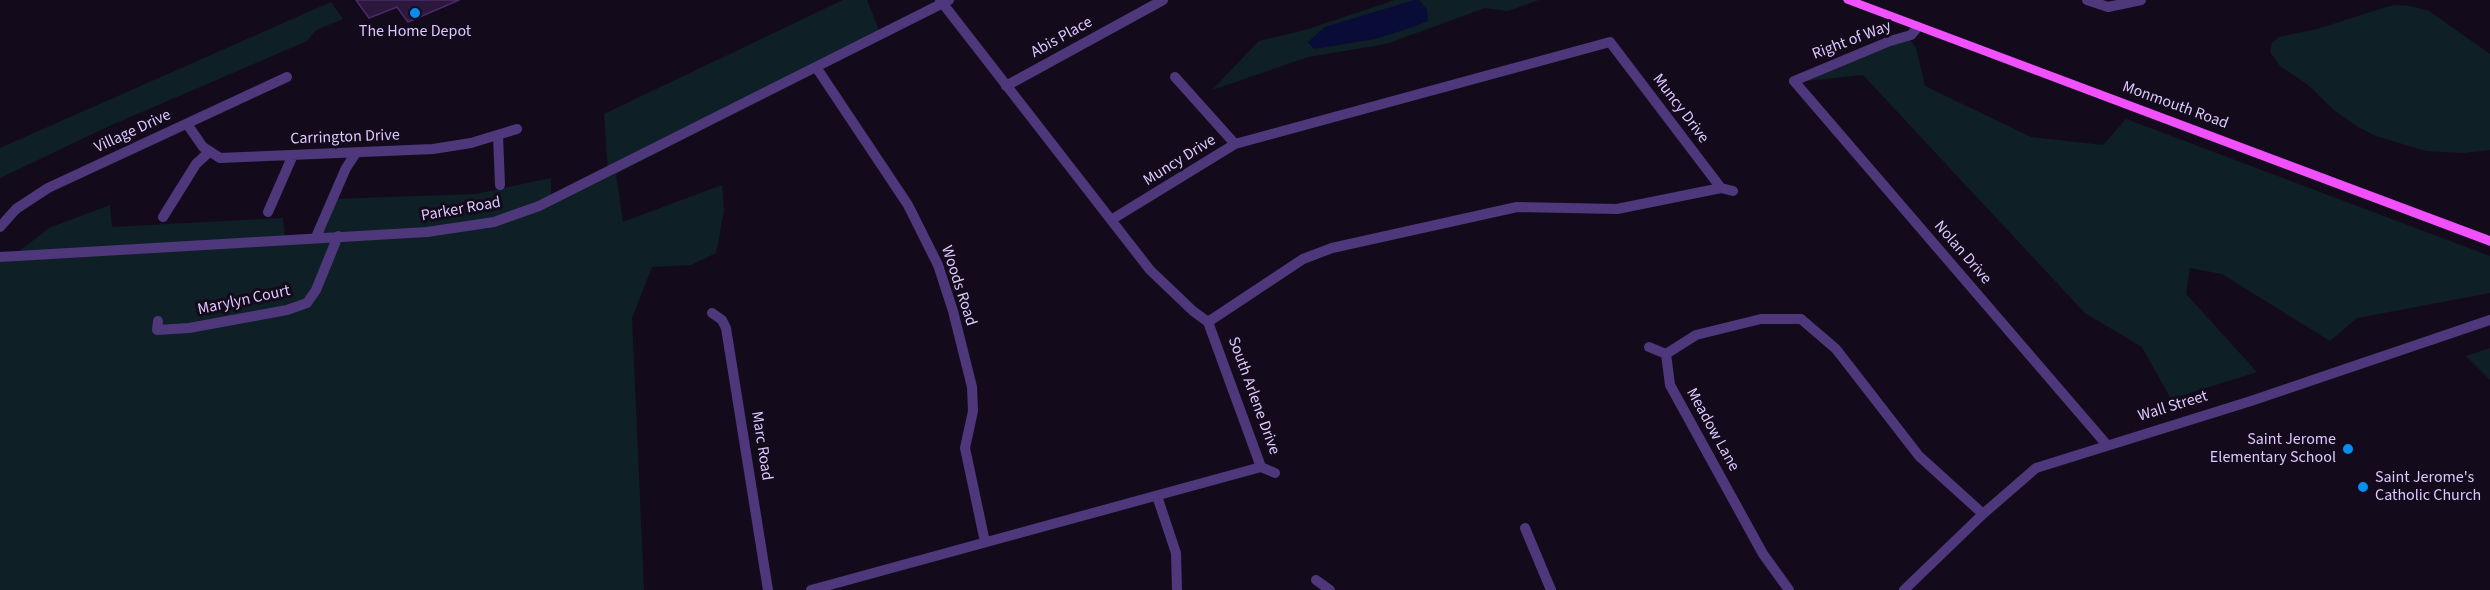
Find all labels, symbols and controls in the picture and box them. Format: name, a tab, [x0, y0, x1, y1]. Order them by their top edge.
marker: The Home Depot	[408, 6, 422, 20]
street label: Abis Place	[1028, 13, 1096, 63]
street label: Right of Way	[1810, 17, 1894, 65]
place label: The Home Depot	[359, 22, 471, 42]
street label: Muncy Drive	[1648, 71, 1712, 147]
street label: Monmouth Road	[2119, 78, 2231, 134]
street label: Village Drive	[92, 106, 174, 158]
street label: Carrington Drive	[290, 126, 400, 150]
street label: Muncy Drive	[1140, 131, 1220, 191]
street label: Parker Road	[420, 194, 502, 226]
street label: Nolan Drive	[1929, 217, 1995, 289]
street label: Woods Road	[936, 244, 980, 328]
street label: Marylyn Court	[196, 282, 292, 320]
street label: South Arlene Drive	[1223, 334, 1283, 458]
street label: Meadow Lane	[1681, 385, 1743, 475]
street label: Wall Street	[2136, 387, 2210, 427]
street label: Marc Road	[746, 410, 776, 482]
place label: Saint Jerome Elementary School	[2210, 430, 2336, 468]
marker: Saint Jerome Elementary School	[2341, 442, 2355, 456]
place label: Saint Jerome's Catholic Church	[2375, 468, 2481, 506]
marker: Saint Jerome's Catholic Church	[2356, 480, 2370, 494]

